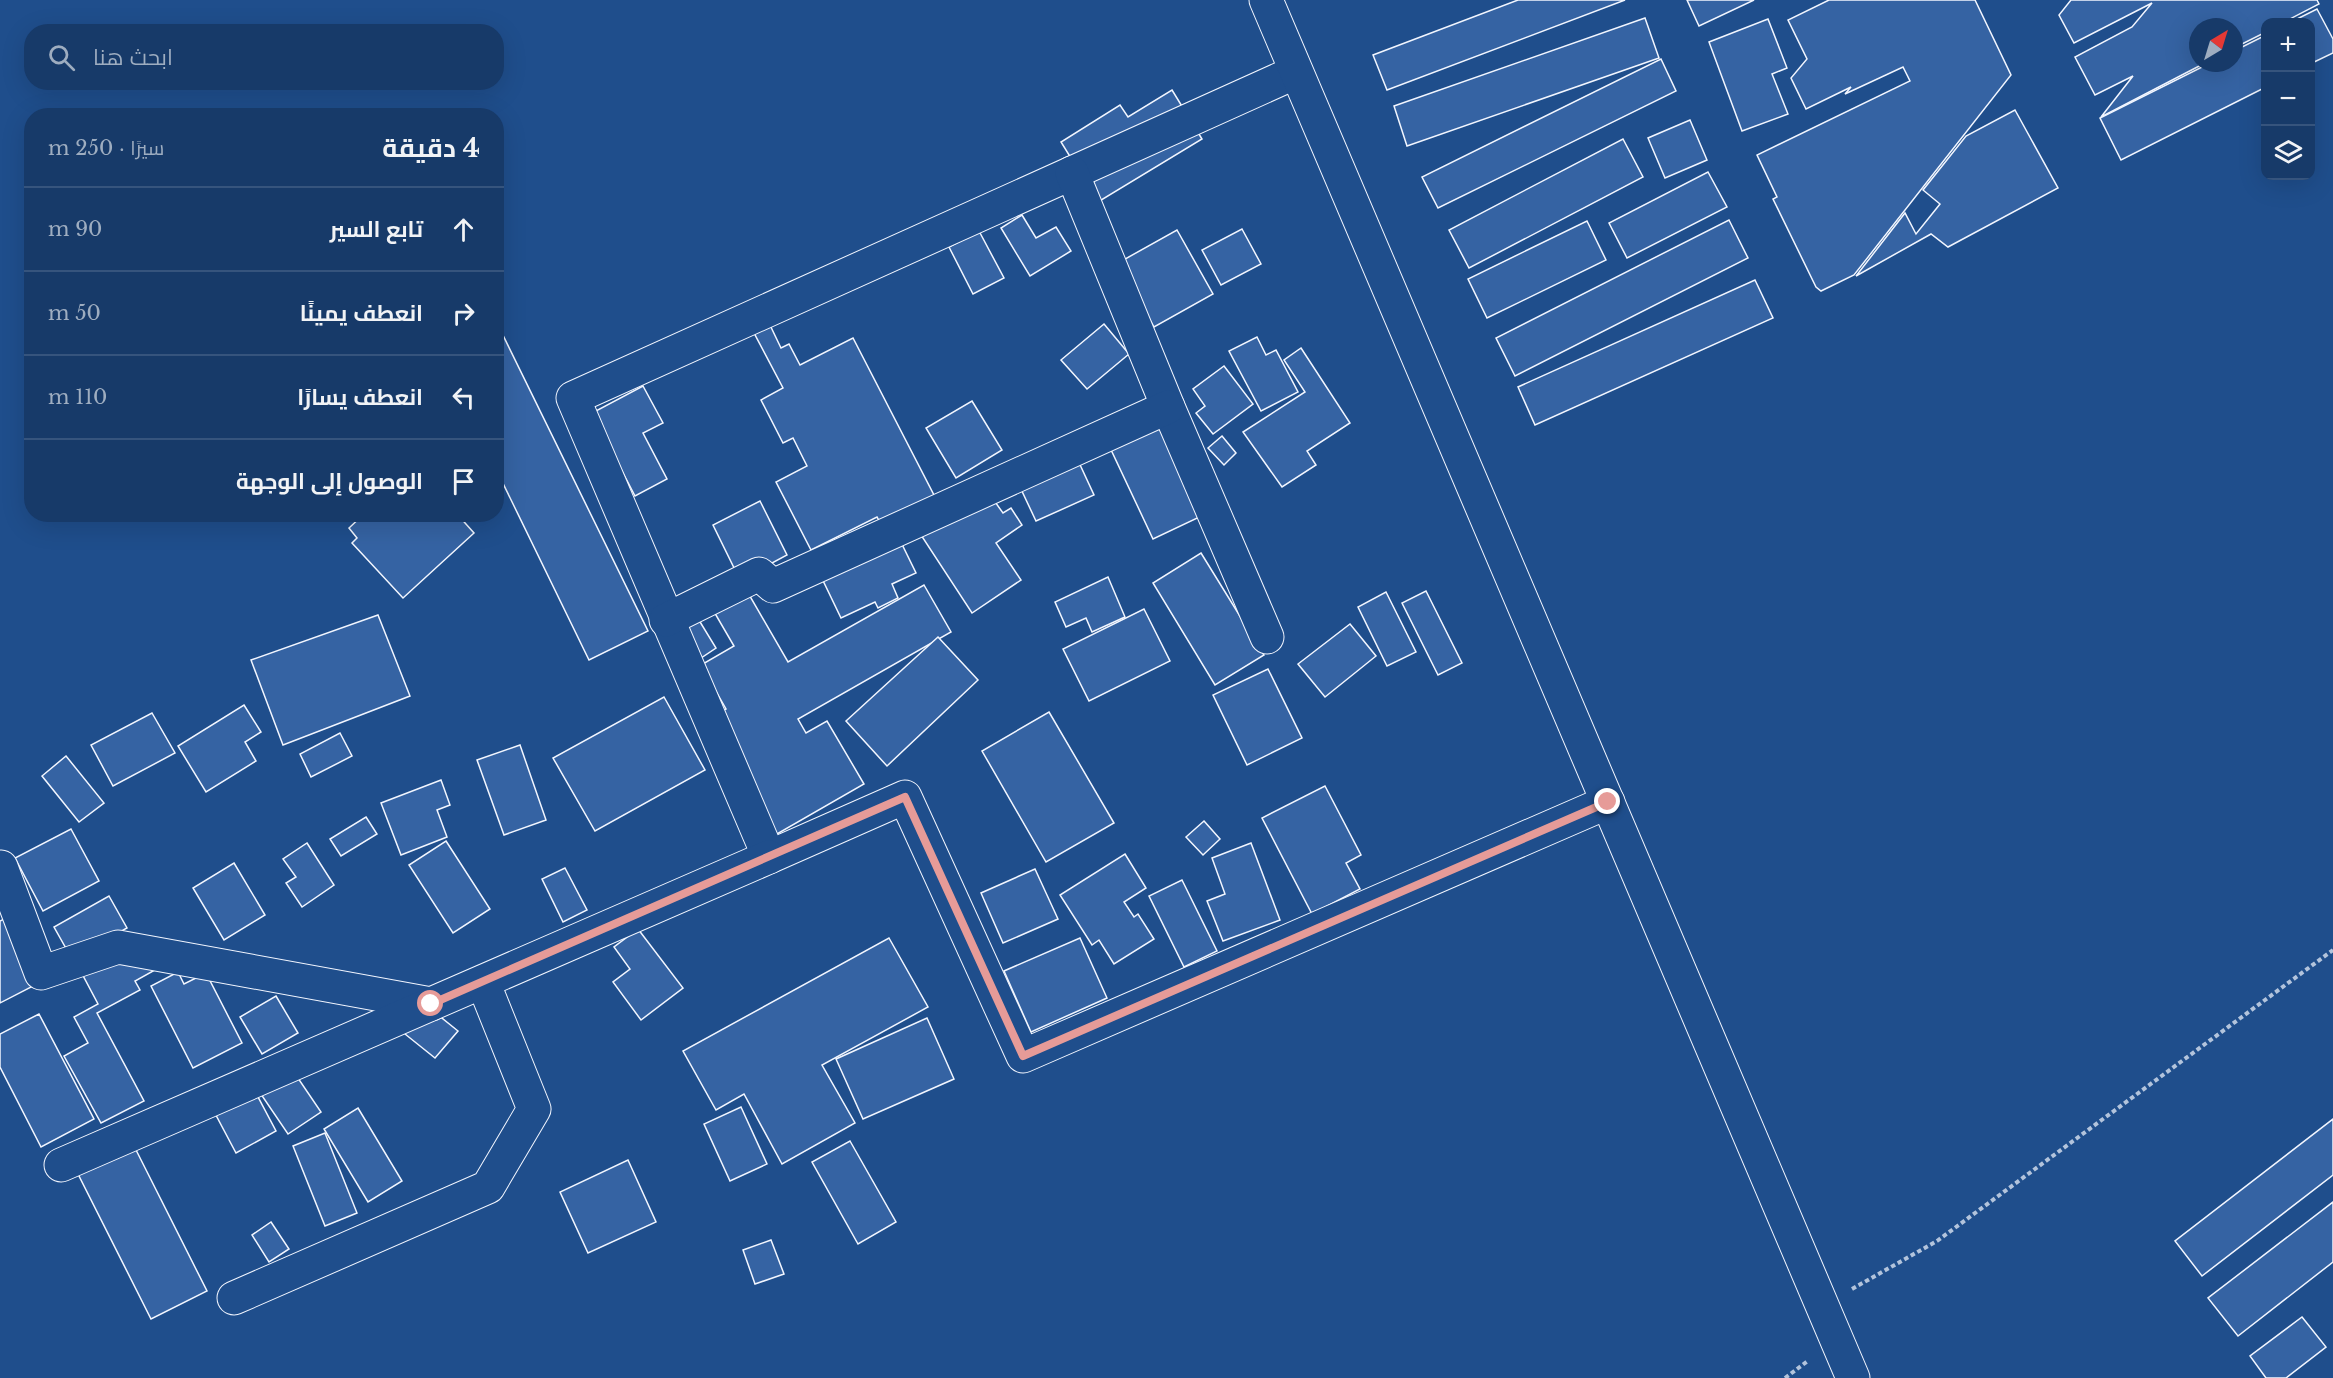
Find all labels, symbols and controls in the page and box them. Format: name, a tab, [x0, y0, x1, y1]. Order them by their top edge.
north arrow	[2189, 18, 2243, 72]
map controls	[2261, 18, 2315, 180]
button: +	[2261, 18, 2315, 72]
search box	[24, 24, 504, 90]
icon: search	[45, 41, 78, 74]
text: ابحث هنا	[93, 44, 173, 71]
button: −	[2261, 72, 2315, 126]
button: layers	[2261, 126, 2315, 180]
text: 4 دقيقة	[382, 132, 480, 164]
text: سيرًا · 250 m	[48, 136, 164, 160]
icon: ahead	[447, 213, 480, 246]
text: تابع السير	[330, 216, 423, 243]
text: 90 m	[48, 217, 102, 241]
icon: right	[447, 297, 480, 330]
text: انعطف يمينًا	[300, 300, 423, 327]
text: 50 m	[48, 301, 101, 325]
icon: left	[447, 381, 480, 414]
text: انعطف يسارًا	[297, 384, 423, 411]
text: 110 m	[48, 385, 107, 409]
icon: arrive	[447, 465, 480, 498]
text: الوصول إلى الوجهة	[236, 468, 423, 495]
route end	[1594, 788, 1620, 814]
route start	[417, 990, 443, 1016]

